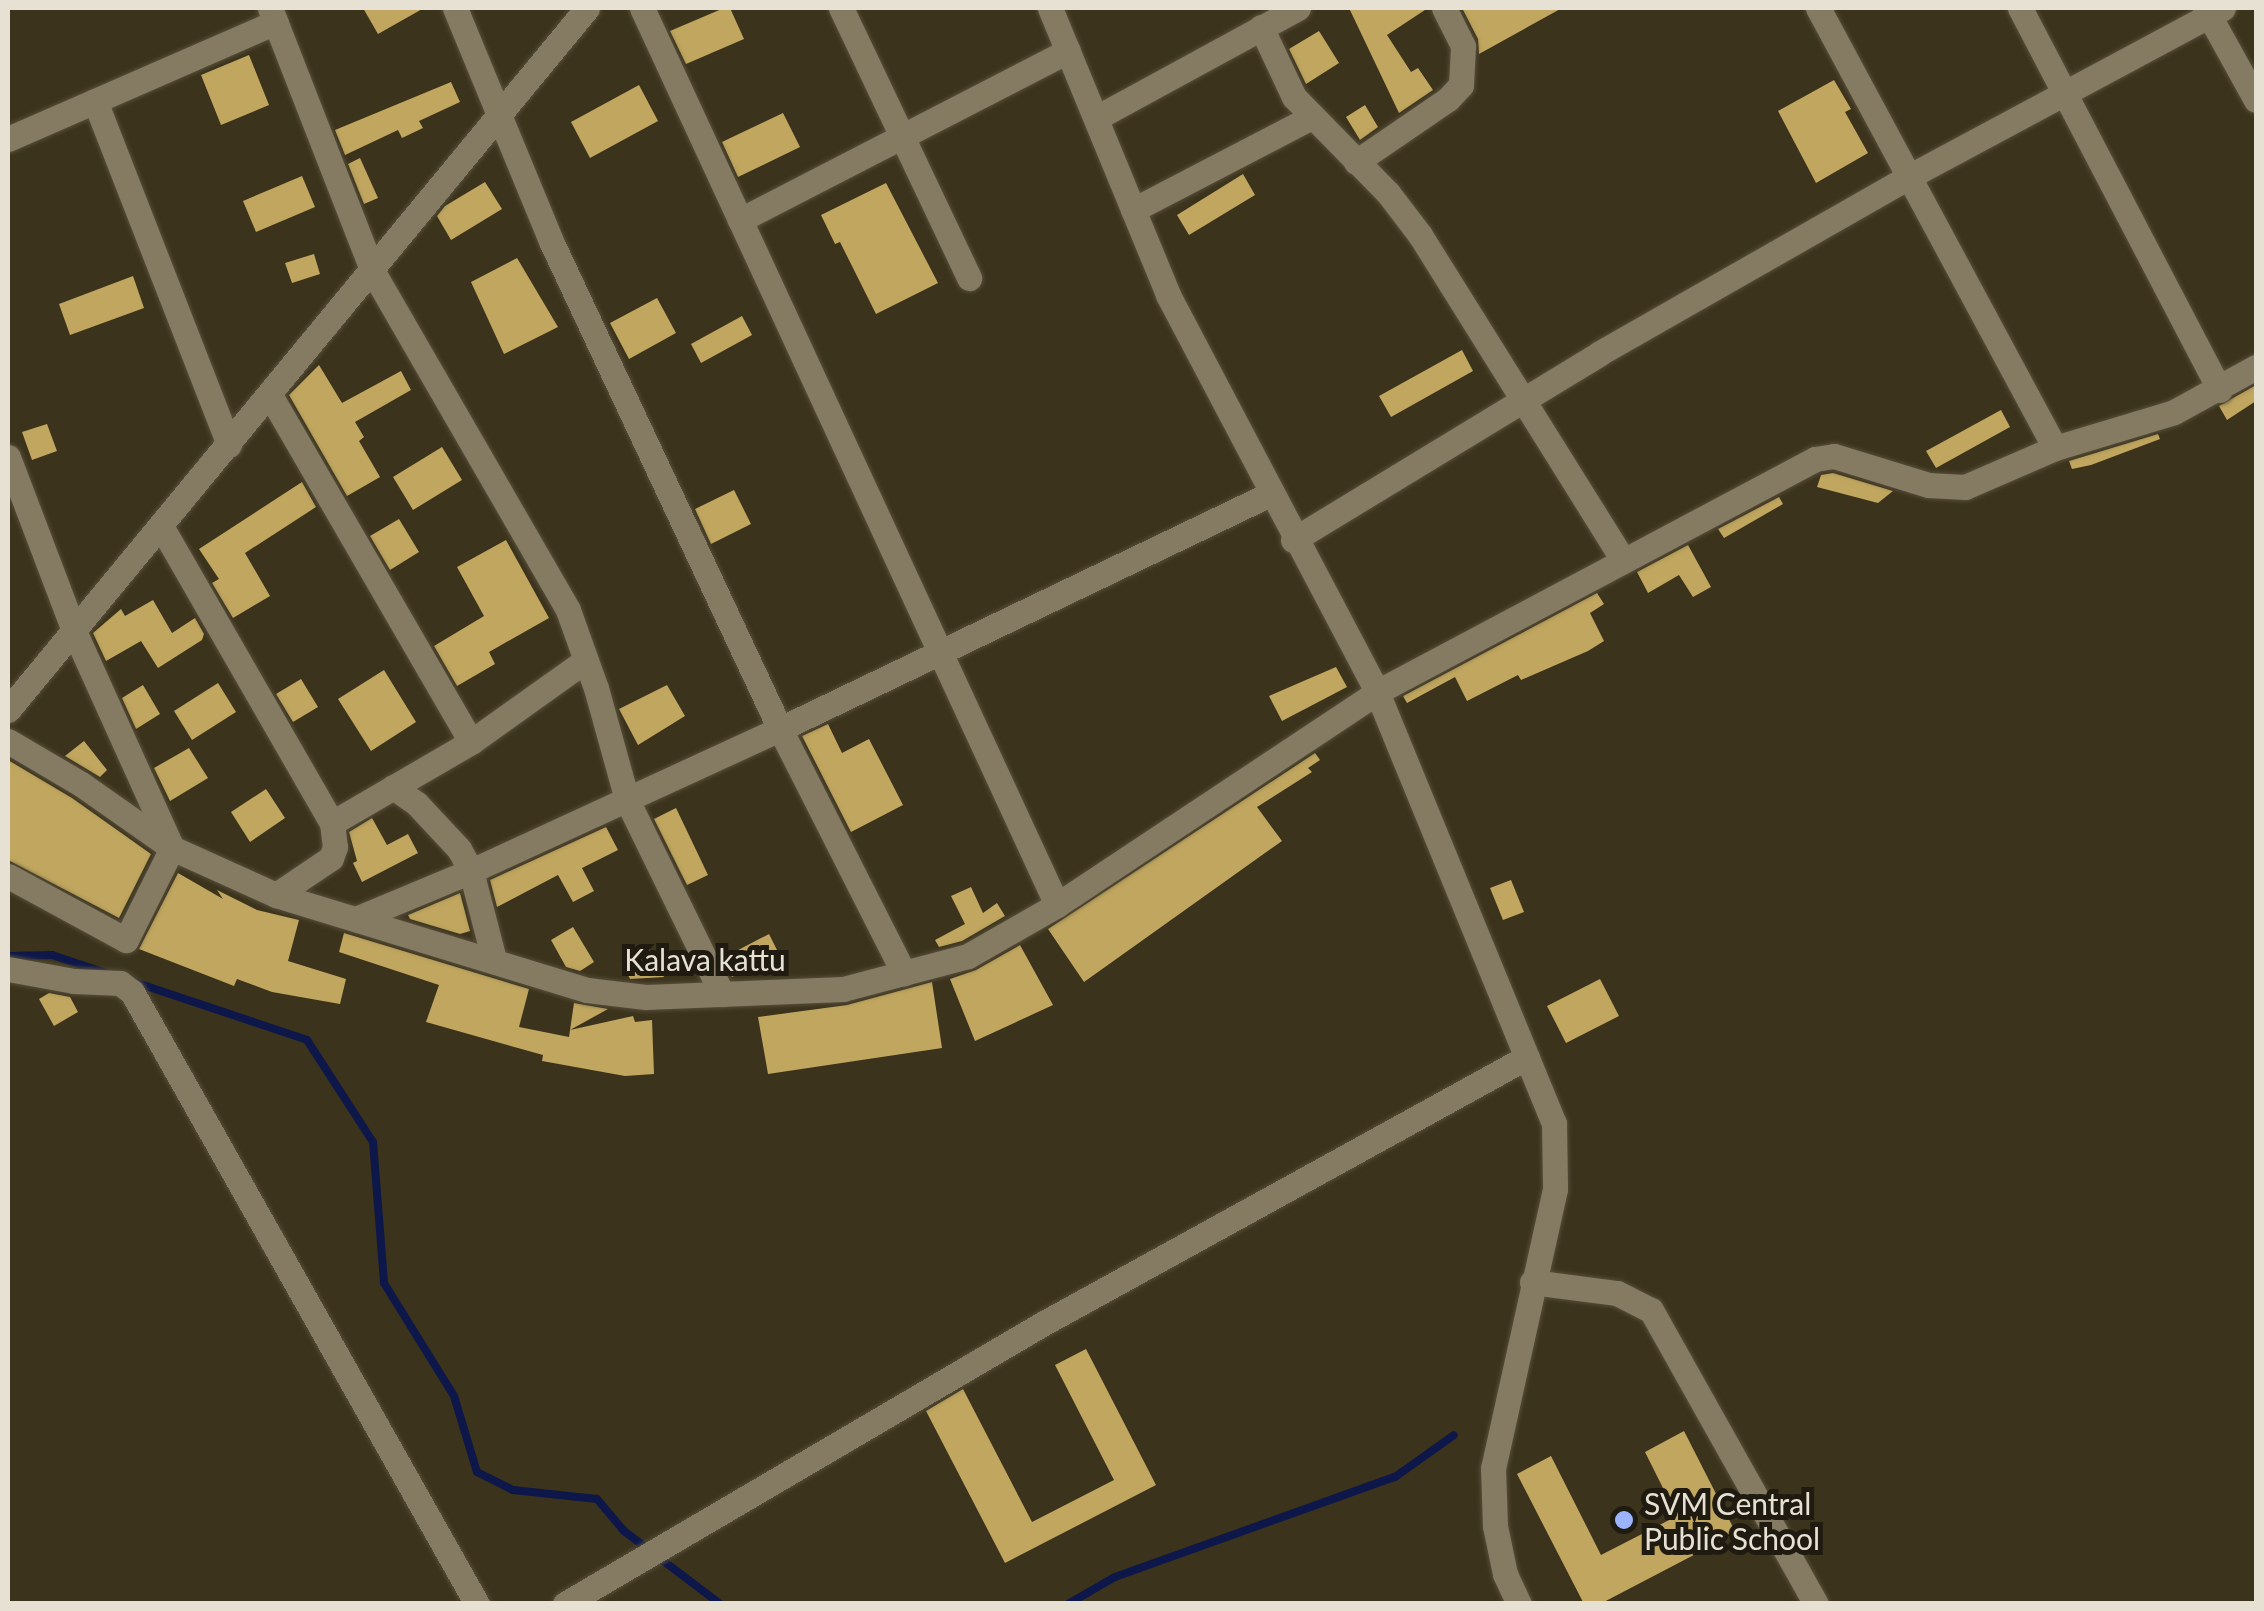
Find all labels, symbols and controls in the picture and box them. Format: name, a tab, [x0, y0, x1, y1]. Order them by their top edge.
street label: Kalava kattu	[624, 941, 786, 977]
place label: SVM Central Public School	[1644, 1485, 1820, 1556]
marker: SVM Central Public School	[1613, 1509, 1635, 1531]

